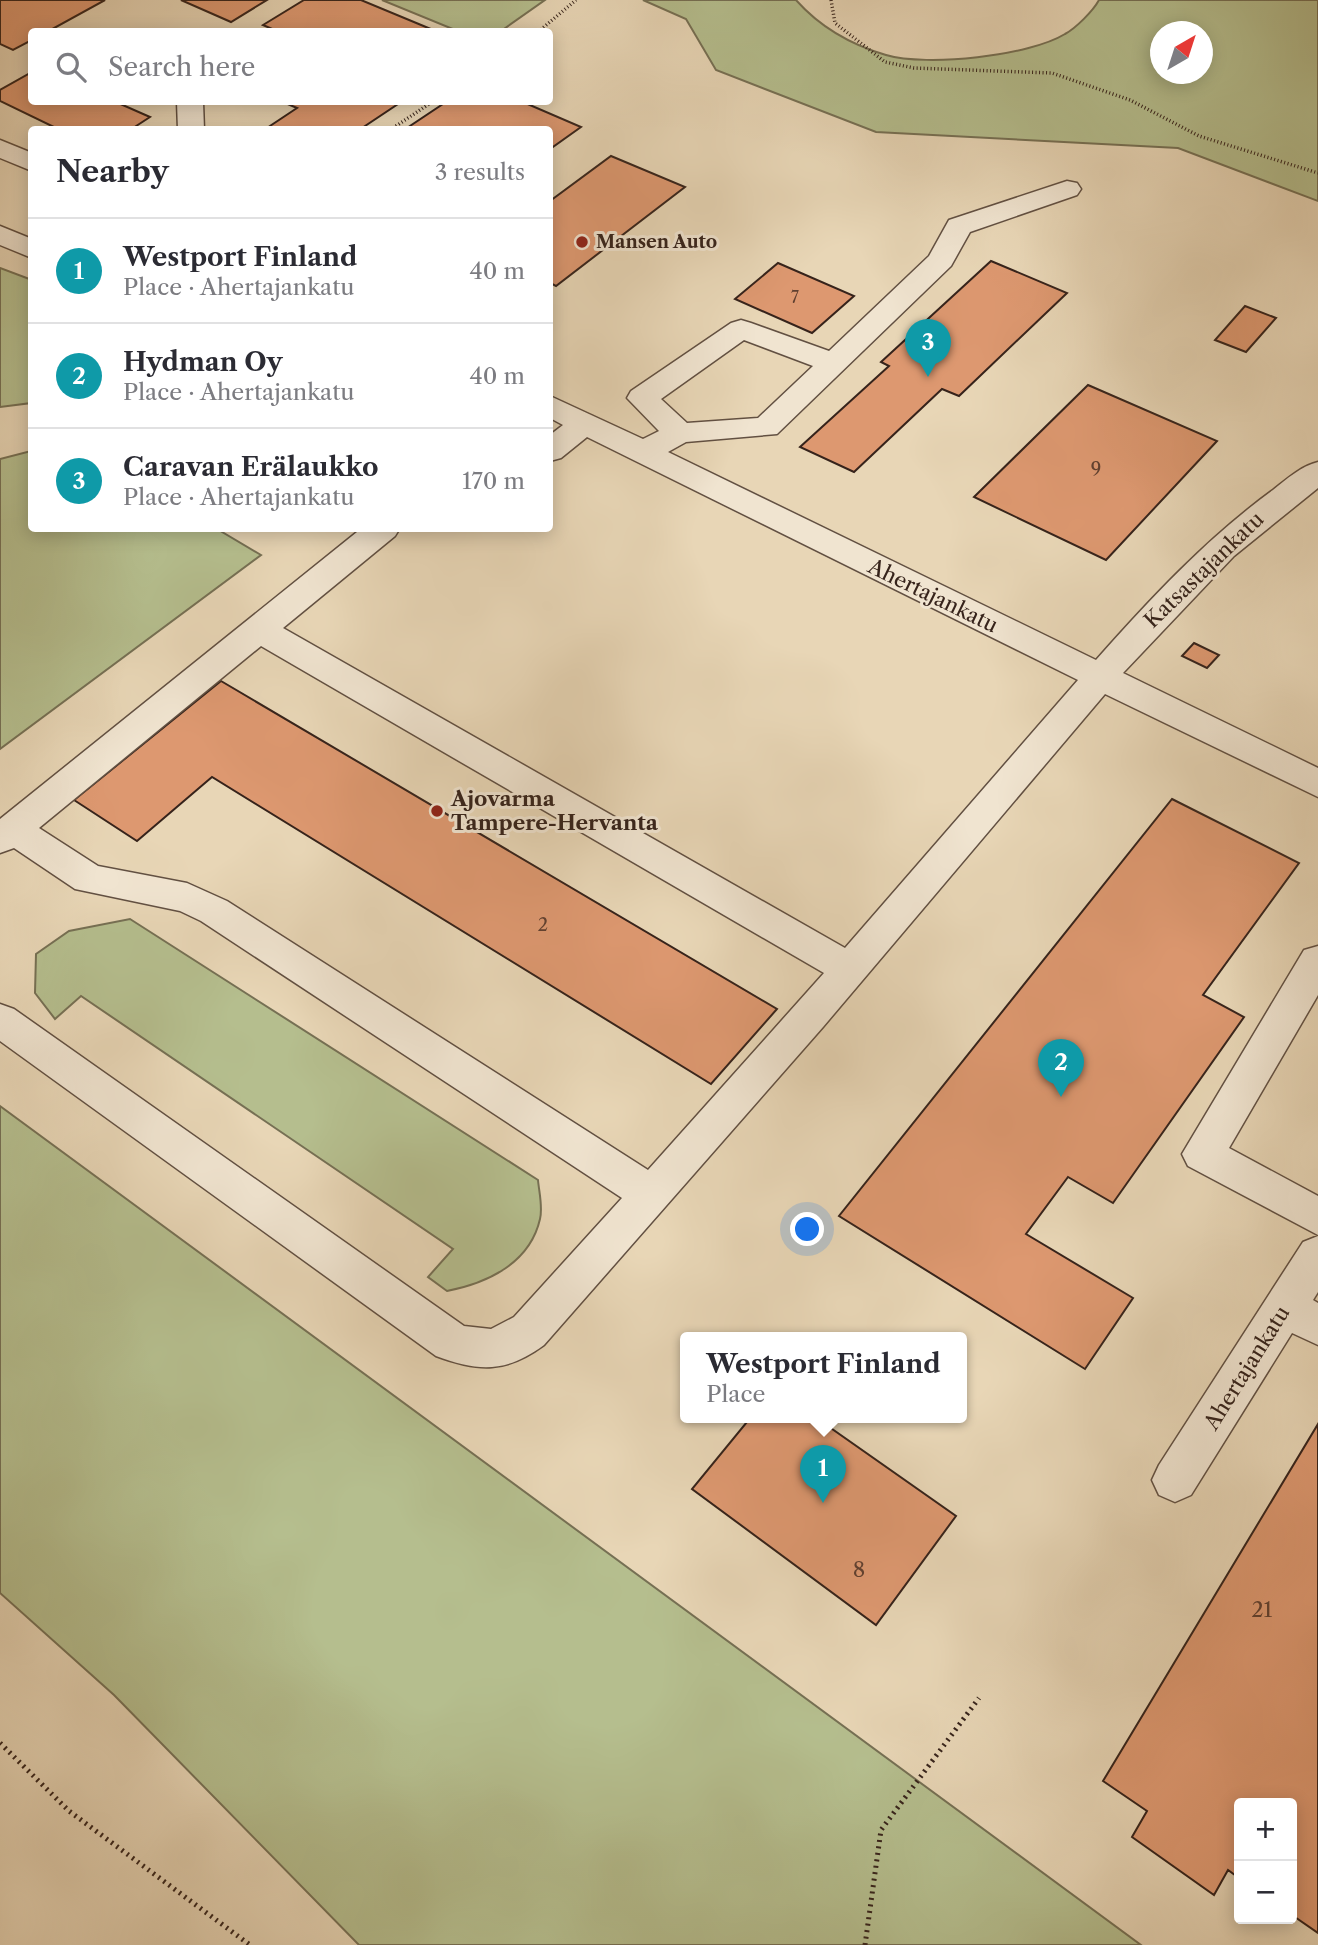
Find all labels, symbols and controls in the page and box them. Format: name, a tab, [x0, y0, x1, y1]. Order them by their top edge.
north arrow	[1150, 21, 1213, 84]
search box	[28, 28, 553, 105]
icon: search	[52, 48, 90, 86]
text: Search here	[108, 51, 255, 83]
text: Nearby	[56, 153, 169, 190]
text: 3 results	[435, 158, 525, 186]
place label: Mansen Auto	[596, 231, 717, 253]
marker: Mansen Auto	[574, 234, 590, 250]
text: Westport Finland	[123, 241, 357, 273]
text: 1	[74, 257, 84, 285]
text: 40 m	[470, 257, 525, 285]
text: Place · Ahertajankatu	[123, 273, 354, 301]
house number: 7	[791, 287, 799, 307]
pin: 3	[905, 319, 951, 377]
text: Hydman Oy	[123, 346, 283, 378]
text: 2	[72, 362, 86, 390]
text: 40 m	[470, 362, 525, 390]
text: Place · Ahertajankatu	[123, 378, 354, 406]
text: Caravan Erälaukko	[123, 451, 379, 483]
house number: 9	[1091, 458, 1101, 480]
text: 3	[73, 467, 86, 495]
text: 170 m	[462, 467, 525, 495]
text: Place · Ahertajankatu	[123, 483, 354, 511]
street label: Katsastajankatu	[1139, 506, 1268, 633]
street label: Ahertajankatu	[863, 553, 1002, 638]
place label: Ajovarma Tampere-Hervanta	[450, 786, 659, 835]
marker: Ajovarma Tampere-Hervanta	[429, 803, 445, 819]
house number: 2	[538, 914, 548, 936]
pin: 2	[1038, 1039, 1084, 1097]
your location	[790, 1212, 824, 1246]
street label: Ahertajankatu	[1198, 1301, 1295, 1435]
popup	[680, 1332, 967, 1423]
text: Westport Finland	[706, 1348, 941, 1380]
text: Place	[706, 1380, 765, 1408]
pin: 1	[800, 1445, 846, 1503]
house number: 8	[853, 1557, 865, 1582]
house number: 21	[1252, 1597, 1273, 1622]
map controls	[1234, 1798, 1297, 1924]
button: +	[1234, 1798, 1297, 1861]
button: −	[1234, 1861, 1297, 1924]

